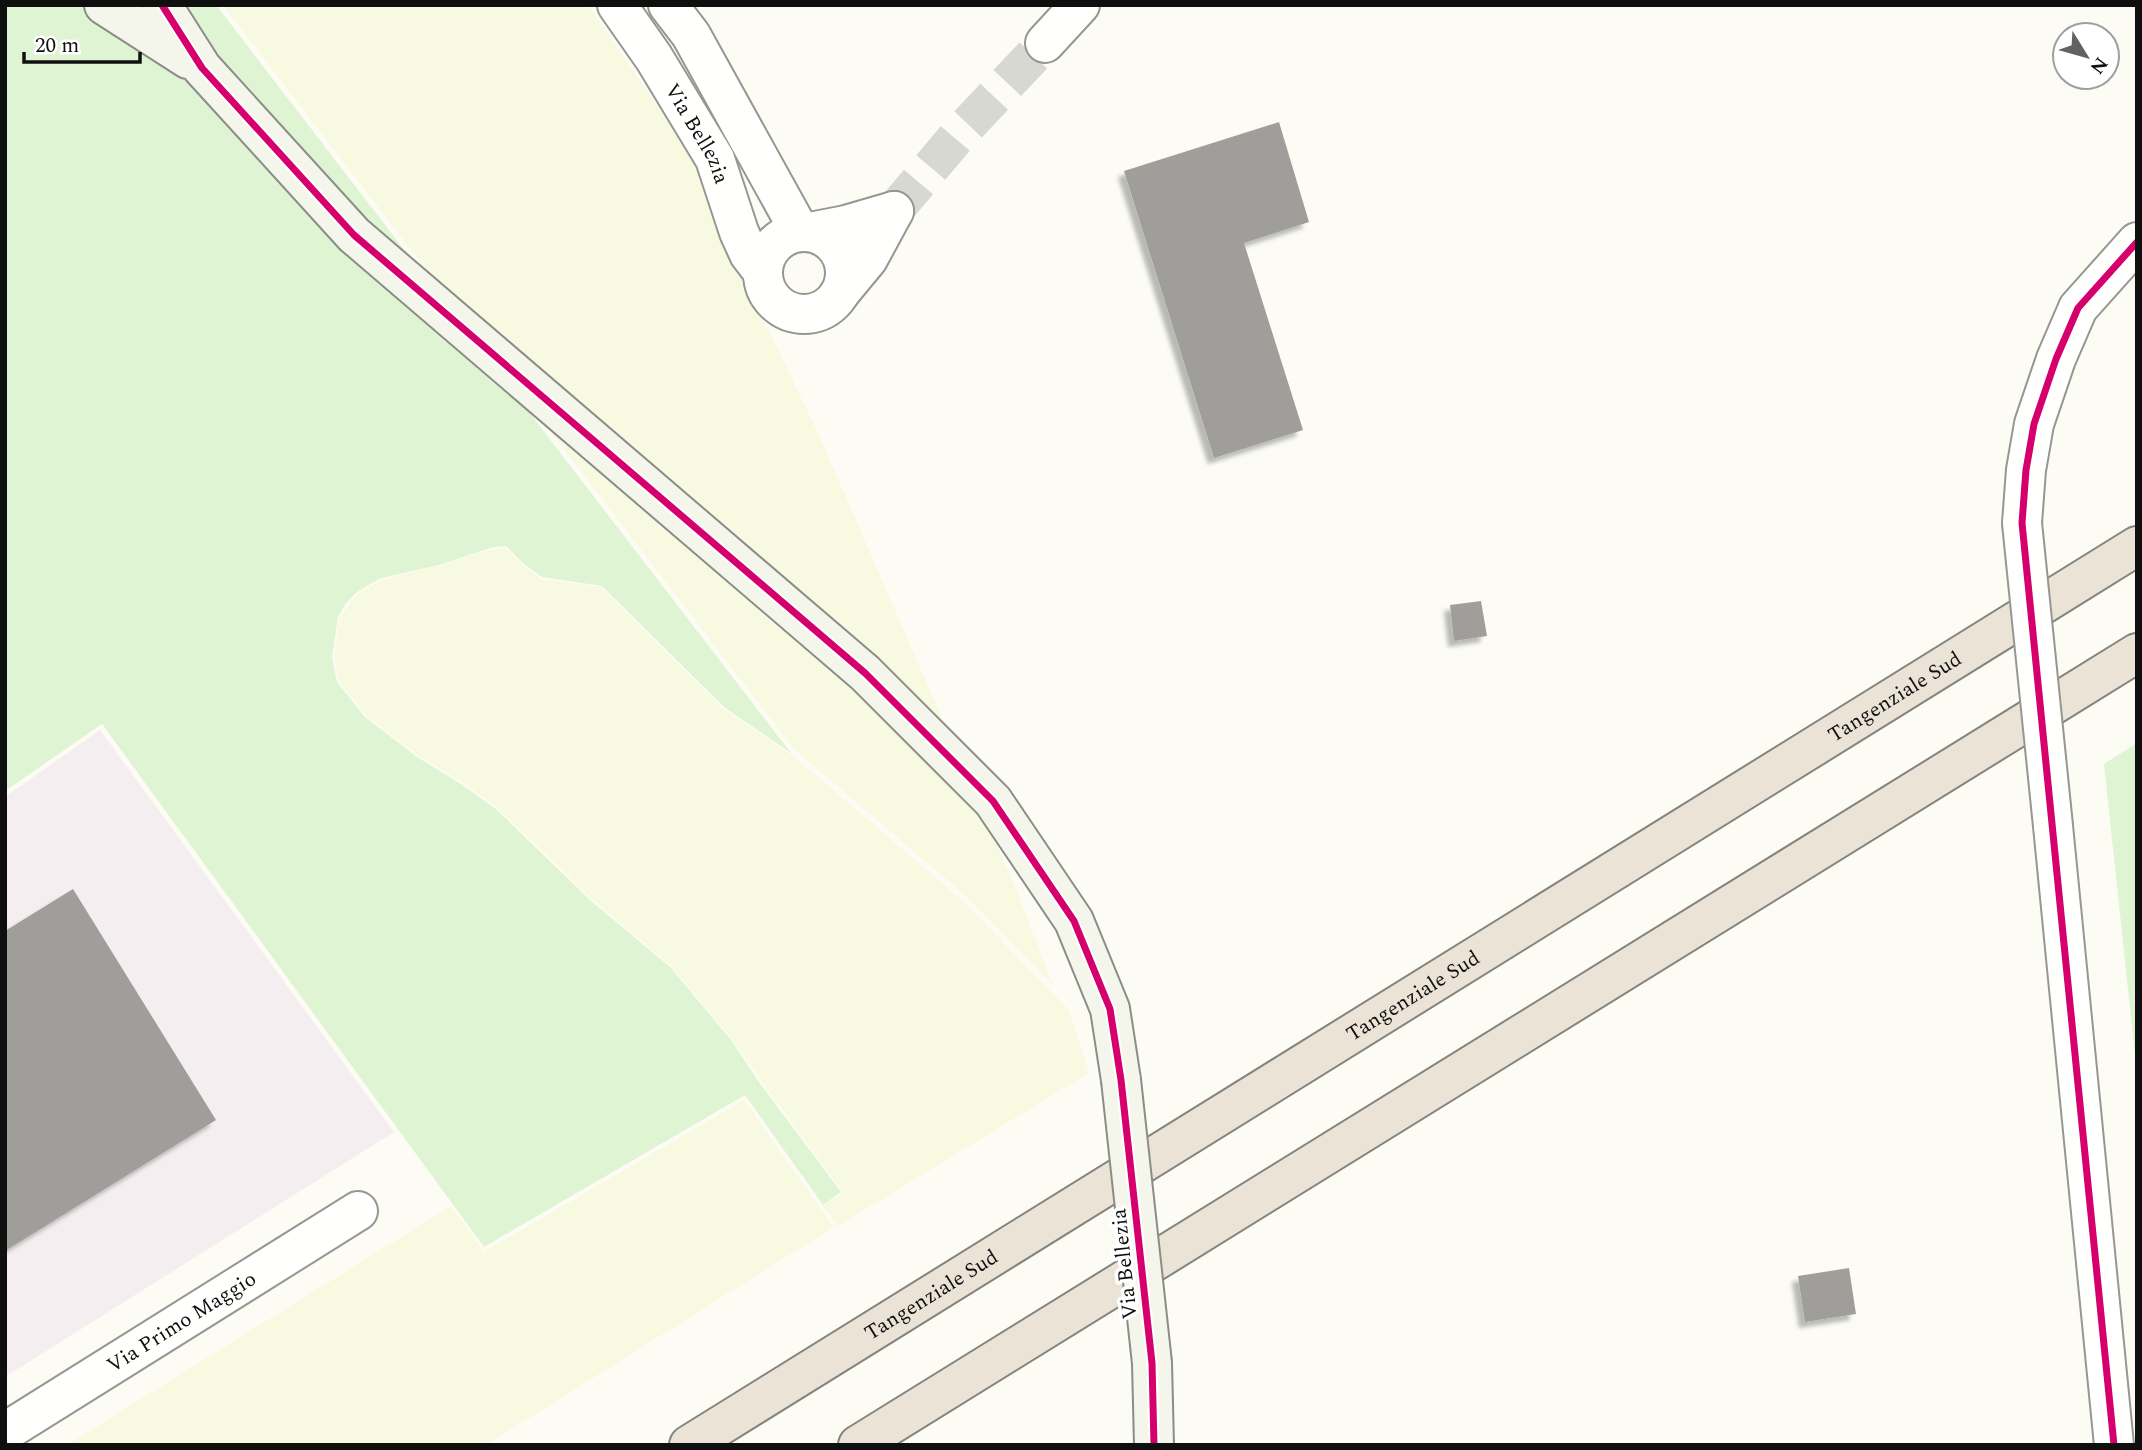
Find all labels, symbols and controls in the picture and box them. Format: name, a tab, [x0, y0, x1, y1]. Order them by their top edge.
scale bar	[24, 21, 140, 65]
north arrow	[2051, 21, 2121, 91]
text: 20 m	[35, 30, 79, 62]
text: N	[2082, 50, 2115, 80]
street label: Via Bellezia	[656, 77, 737, 189]
street label: Tangenziale Sud	[1822, 644, 1968, 751]
street label: Tangenziale Sud	[1340, 943, 1487, 1050]
street label: Via Bellezia	[1103, 1206, 1147, 1321]
street label: Tangenziale Sud	[858, 1242, 1005, 1349]
street label: Via Primo Maggio	[101, 1263, 263, 1381]

